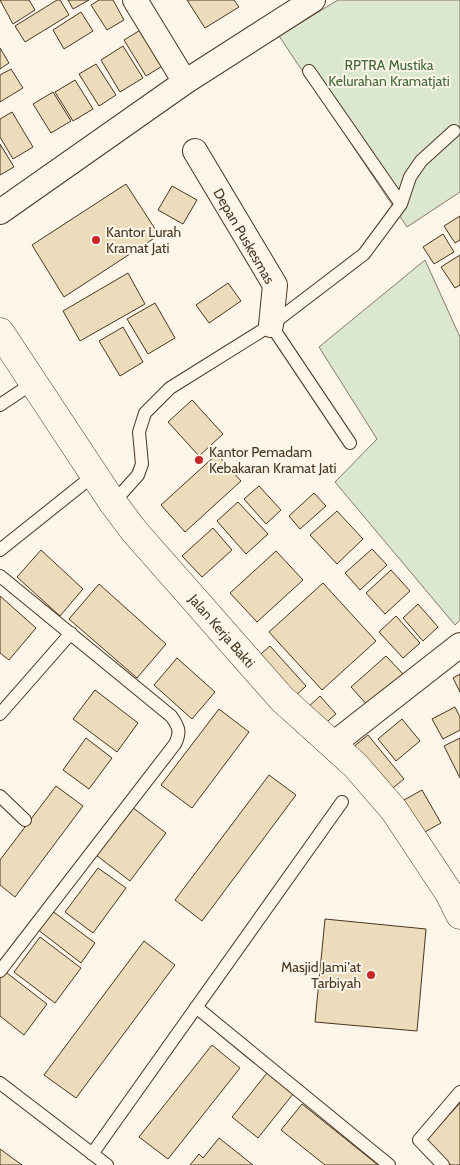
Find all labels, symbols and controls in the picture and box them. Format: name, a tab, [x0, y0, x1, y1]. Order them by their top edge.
park label: RPTRA Mustika Kelurahan Kramatjati	[328, 56, 450, 90]
street label: Depan Puskesmas	[209, 185, 279, 287]
place label: Kantor Lurah Kramat Jati	[106, 223, 181, 257]
marker: Kantor Lurah Kramat Jati	[90, 234, 102, 246]
place label: Kantor Pemadam Kebakaran Kramat Jati	[209, 443, 336, 477]
marker: Kantor Pemadam Kebakaran Kramat Jati	[193, 454, 205, 466]
street label: Jalan Kerja Bakti	[184, 590, 259, 672]
place label: Masjid Jami'at Tarbiyah	[281, 958, 361, 992]
marker: Masjid Jami'at Tarbiyah	[365, 969, 377, 981]

